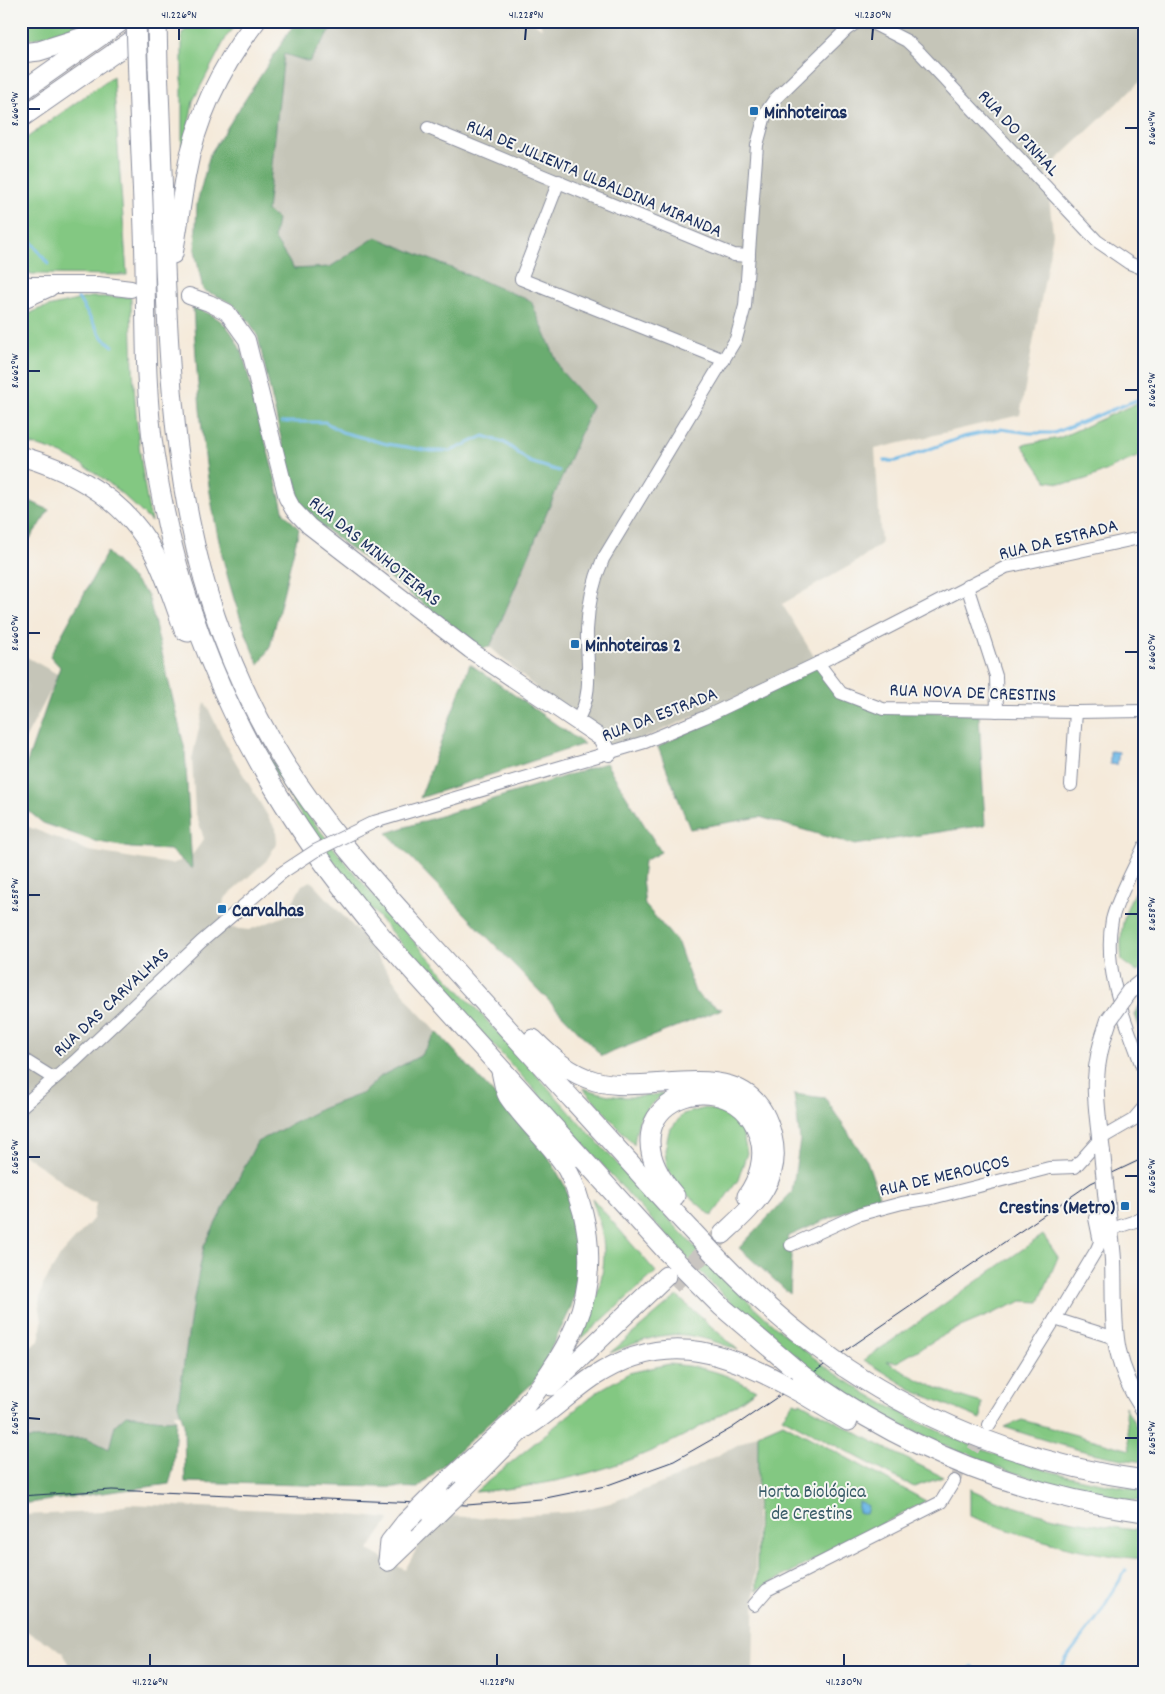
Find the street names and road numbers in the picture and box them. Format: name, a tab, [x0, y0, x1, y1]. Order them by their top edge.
street label: RUA DO PINHAL	[970, 85, 1065, 184]
street label: RUA DE JULIENTA ULBALDINA MIRANDA	[461, 114, 726, 247]
street label: RUA DAS MINHOTEIRAS	[302, 491, 446, 615]
street label: RUA DA ESTRADA	[996, 514, 1121, 569]
street label: RUA NOVA DE CRESTINS	[889, 678, 1057, 711]
street label: RUA DA ESTRADA	[598, 682, 722, 751]
street label: RUA DAS CARVALHAS	[48, 942, 177, 1065]
street label: RUA DE MEROUÇOS	[877, 1149, 1013, 1206]

